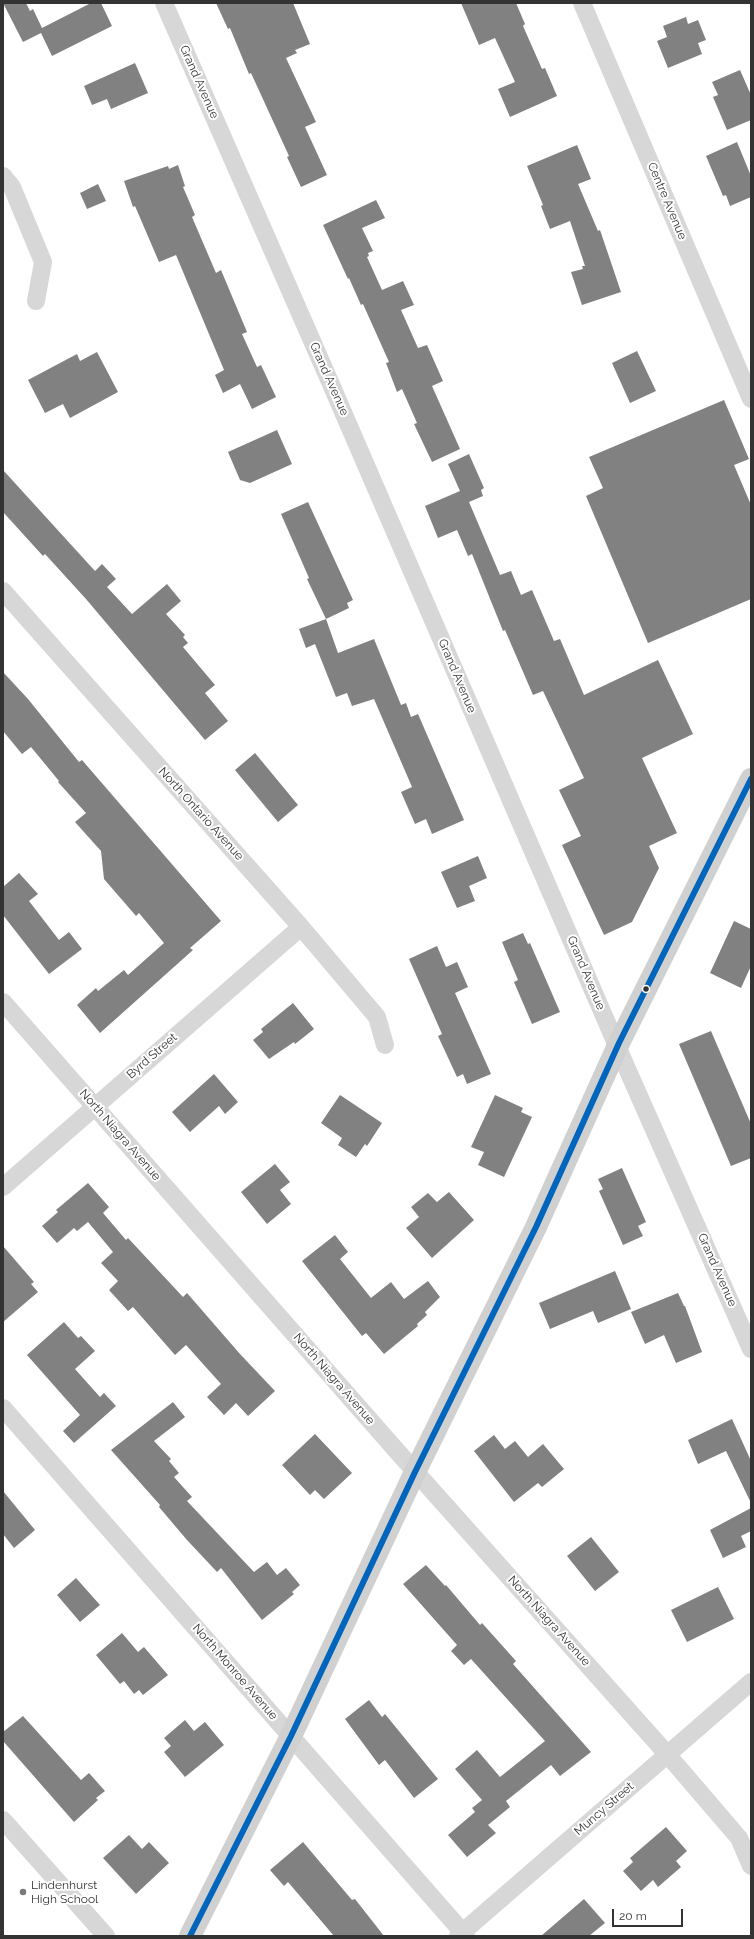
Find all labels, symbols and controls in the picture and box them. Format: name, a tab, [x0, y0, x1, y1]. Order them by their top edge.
street label: Grand Avenue	[176, 43, 222, 121]
street label: Centre Avenue	[644, 160, 690, 242]
street label: Grand Avenue	[306, 340, 352, 418]
street label: Grand Avenue	[435, 637, 479, 715]
street label: North Ontario Avenue	[155, 765, 247, 863]
street label: Grand Avenue	[564, 934, 608, 1012]
unlabelled marker	[641, 984, 651, 994]
street label: Byrd Street	[124, 1030, 180, 1082]
street label: North Niagra Avenue	[76, 1086, 164, 1184]
street label: Grand Avenue	[694, 1231, 740, 1309]
street label: North Niagra Avenue	[290, 1330, 378, 1428]
street label: North Niagra Avenue	[505, 1573, 593, 1669]
street label: North Monroe Avenue	[189, 1621, 281, 1723]
street label: Muncy Street	[571, 1779, 637, 1839]
place label: Lindenhurst High School	[31, 1878, 98, 1906]
marker: Lindenhurst High School	[18, 1887, 28, 1897]
scale bar	[614, 1901, 685, 1927]
text: 20 m	[619, 1909, 647, 1923]

